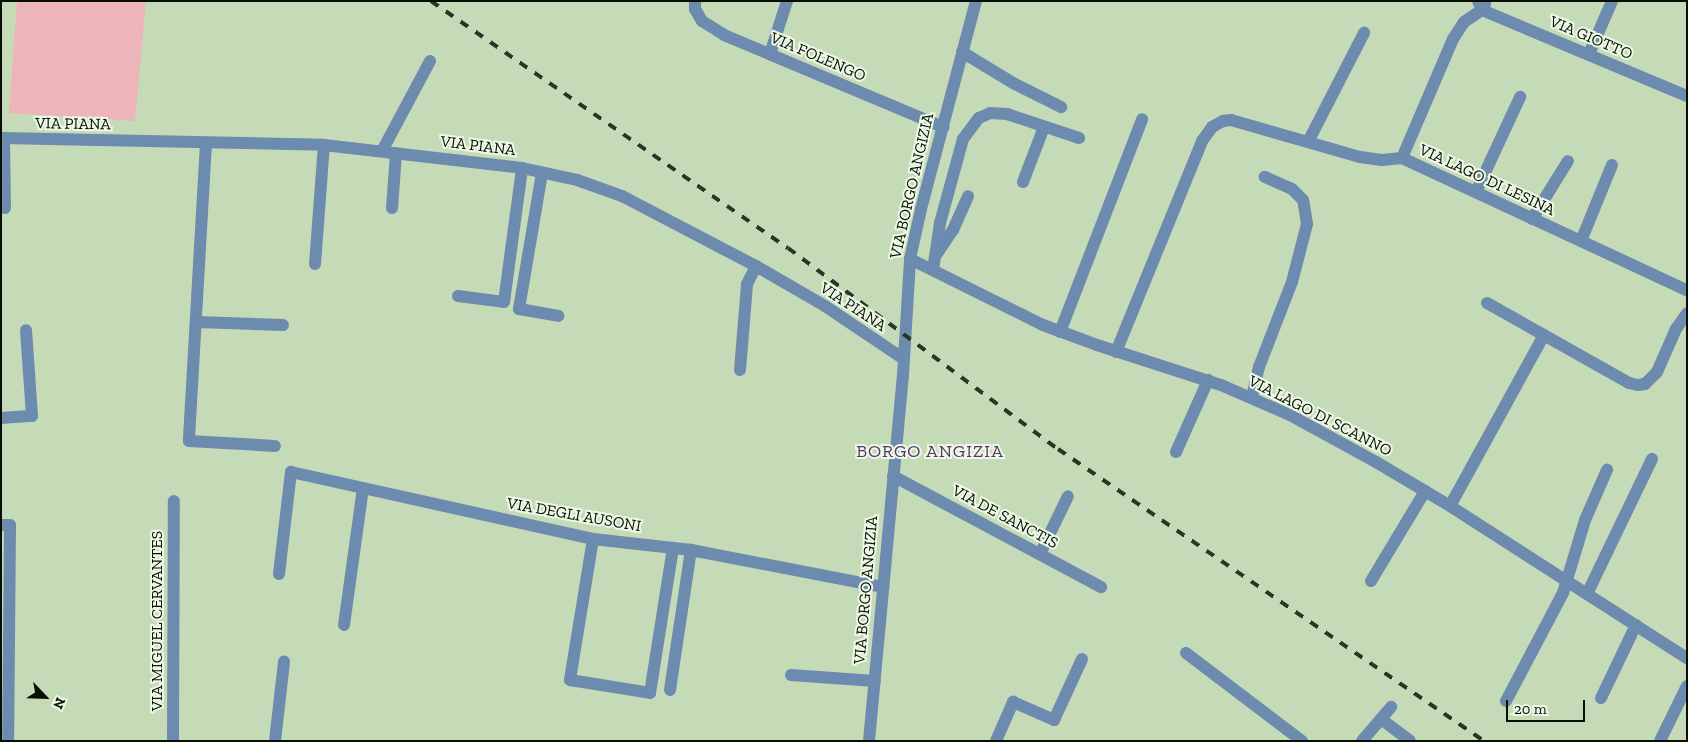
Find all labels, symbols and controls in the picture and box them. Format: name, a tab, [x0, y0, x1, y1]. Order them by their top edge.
street label: VIA GIOTTO	[1546, 12, 1636, 64]
street label: VIA FOLENGO	[767, 28, 869, 86]
street label: VIA BORGO ANGIZIA	[886, 111, 938, 261]
street label: VIA PIANA	[35, 114, 111, 134]
street label: VIA PIANA	[439, 132, 517, 160]
street label: VIA LAGO DI LESINA	[1416, 140, 1558, 220]
street label: VIA PIANA	[816, 278, 890, 336]
street label: VIA LAGO DI SCANNO	[1245, 371, 1395, 461]
district label: BORGO ANGIZIA	[854, 440, 1006, 462]
street label: VIA DE SANCTIS	[948, 481, 1062, 553]
street label: VIA DEGLI AUSONI	[505, 494, 643, 536]
street label: VIA BORGO ANGIZIA	[850, 515, 882, 665]
street label: VIA MIGUEL CERVANTES	[147, 530, 167, 712]
north arrow	[20, 672, 70, 722]
scale bar	[1508, 690, 1587, 722]
text: N	[49, 695, 69, 712]
text: 20 m	[1514, 700, 1547, 718]

